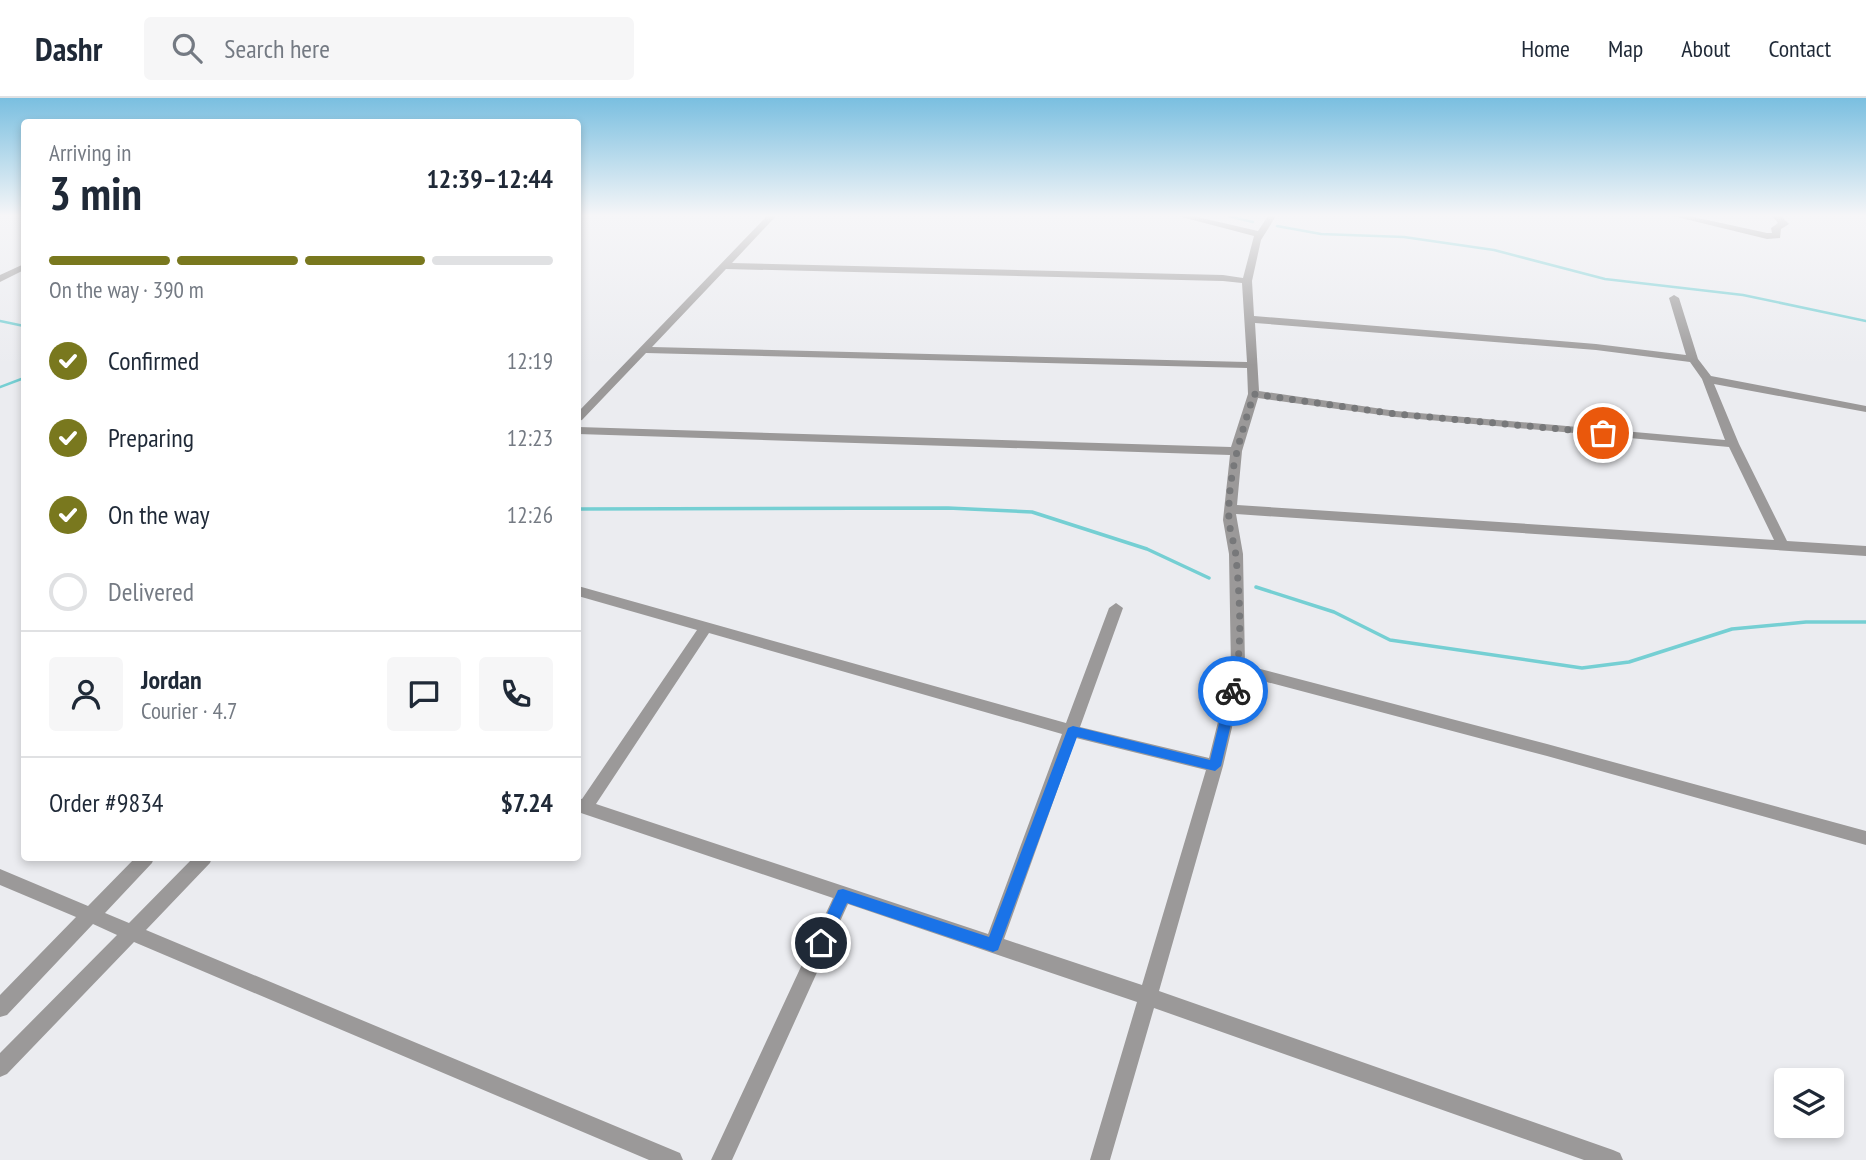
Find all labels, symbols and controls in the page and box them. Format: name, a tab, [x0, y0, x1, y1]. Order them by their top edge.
search box	[144, 17, 634, 80]
text: Dashr	[35, 27, 102, 70]
icon: search	[168, 29, 206, 67]
text: Search here	[224, 32, 330, 65]
text: Home	[1521, 33, 1570, 64]
text: Map	[1608, 33, 1643, 64]
text: About	[1681, 33, 1730, 64]
text: Contact	[1768, 33, 1831, 64]
text: Arriving in	[49, 138, 131, 167]
text: 12:39–12:44	[426, 162, 553, 195]
text: 3 min	[49, 163, 142, 223]
text: On the way · 390 m	[49, 275, 204, 304]
icon: check	[49, 342, 87, 380]
text: Confirmed	[108, 344, 199, 377]
text: 12:19	[507, 346, 553, 375]
pin	[1573, 403, 1633, 463]
icon: bag	[1584, 414, 1622, 452]
icon: check	[49, 419, 87, 457]
text: Preparing	[108, 421, 194, 454]
text: 12:23	[507, 423, 553, 452]
icon: check	[49, 496, 87, 534]
text: On the way	[108, 498, 210, 531]
text: 12:26	[507, 500, 553, 529]
text: Delivered	[108, 575, 194, 608]
courier	[1198, 656, 1268, 726]
button: person	[49, 657, 123, 731]
button: chat	[387, 657, 461, 731]
button: phone	[479, 657, 553, 731]
text: Jordan	[141, 663, 202, 696]
icon: bike	[1214, 672, 1252, 710]
text: Courier · 4.7	[141, 696, 237, 725]
text: Order #9834	[49, 786, 164, 819]
text: $7.24	[500, 786, 553, 819]
pin	[791, 913, 851, 973]
icon: home	[802, 924, 840, 962]
map controls	[1774, 1068, 1844, 1138]
button: layers	[1774, 1068, 1844, 1138]

